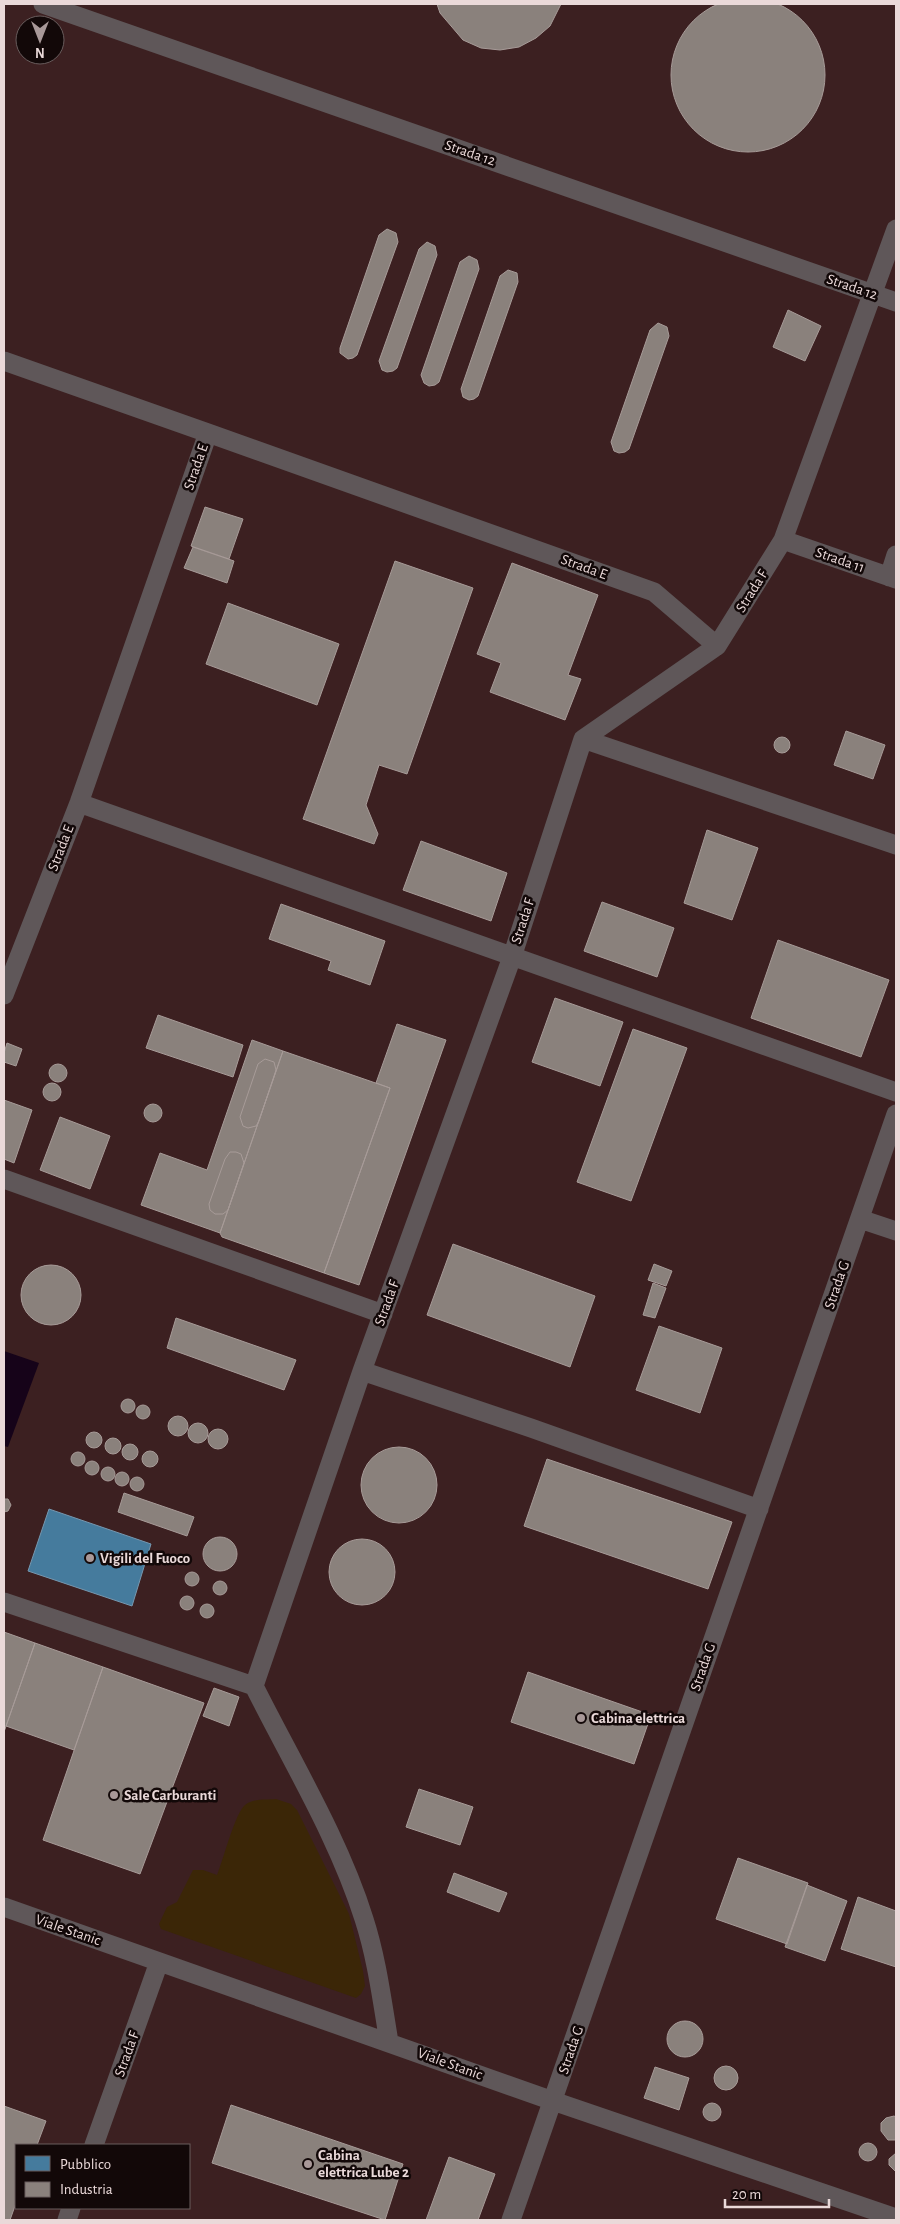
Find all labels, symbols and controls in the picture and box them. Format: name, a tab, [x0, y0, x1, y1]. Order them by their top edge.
north arrow	[15, 15, 65, 65]
text: N	[35, 45, 45, 59]
street label: Strada 12	[443, 137, 497, 169]
street label: Strada 12	[825, 271, 879, 303]
street label: Strada E	[181, 442, 211, 492]
street label: Strada 11	[813, 545, 867, 575]
street label: Strada E	[559, 552, 609, 582]
street label: Strada F	[733, 567, 771, 615]
street label: Strada E	[45, 823, 77, 873]
street label: Strada F	[509, 896, 538, 946]
street label: Strada G	[822, 1259, 852, 1311]
street label: Strada F	[372, 1278, 402, 1328]
place label: Vigili del Fuoco	[100, 1551, 190, 1566]
marker: Vigili del Fuoco	[84, 1552, 96, 1564]
street label: Strada G	[688, 1641, 718, 1693]
place label: Cabina elettrica	[591, 1711, 685, 1726]
marker: Cabina elettrica	[575, 1712, 587, 1724]
place label: Sale Carburanti	[124, 1788, 216, 1803]
marker: Sale Carburanti	[108, 1789, 120, 1801]
street label: Viale Stanic	[33, 1912, 103, 1948]
street label: Strada G	[556, 2024, 586, 2076]
street label: Strada F	[112, 2029, 142, 2079]
street label: Viale Stanic	[416, 2045, 485, 2083]
legend	[15, 2144, 190, 2209]
place label: Cabina elettrica Lube 2	[318, 2148, 409, 2180]
text: Pubblico	[60, 2157, 111, 2172]
marker: Cabina elettrica Lube 2	[302, 2158, 314, 2170]
scale bar	[725, 2176, 829, 2208]
text: Industria	[60, 2182, 113, 2197]
text: 20 m	[732, 2187, 761, 2202]

